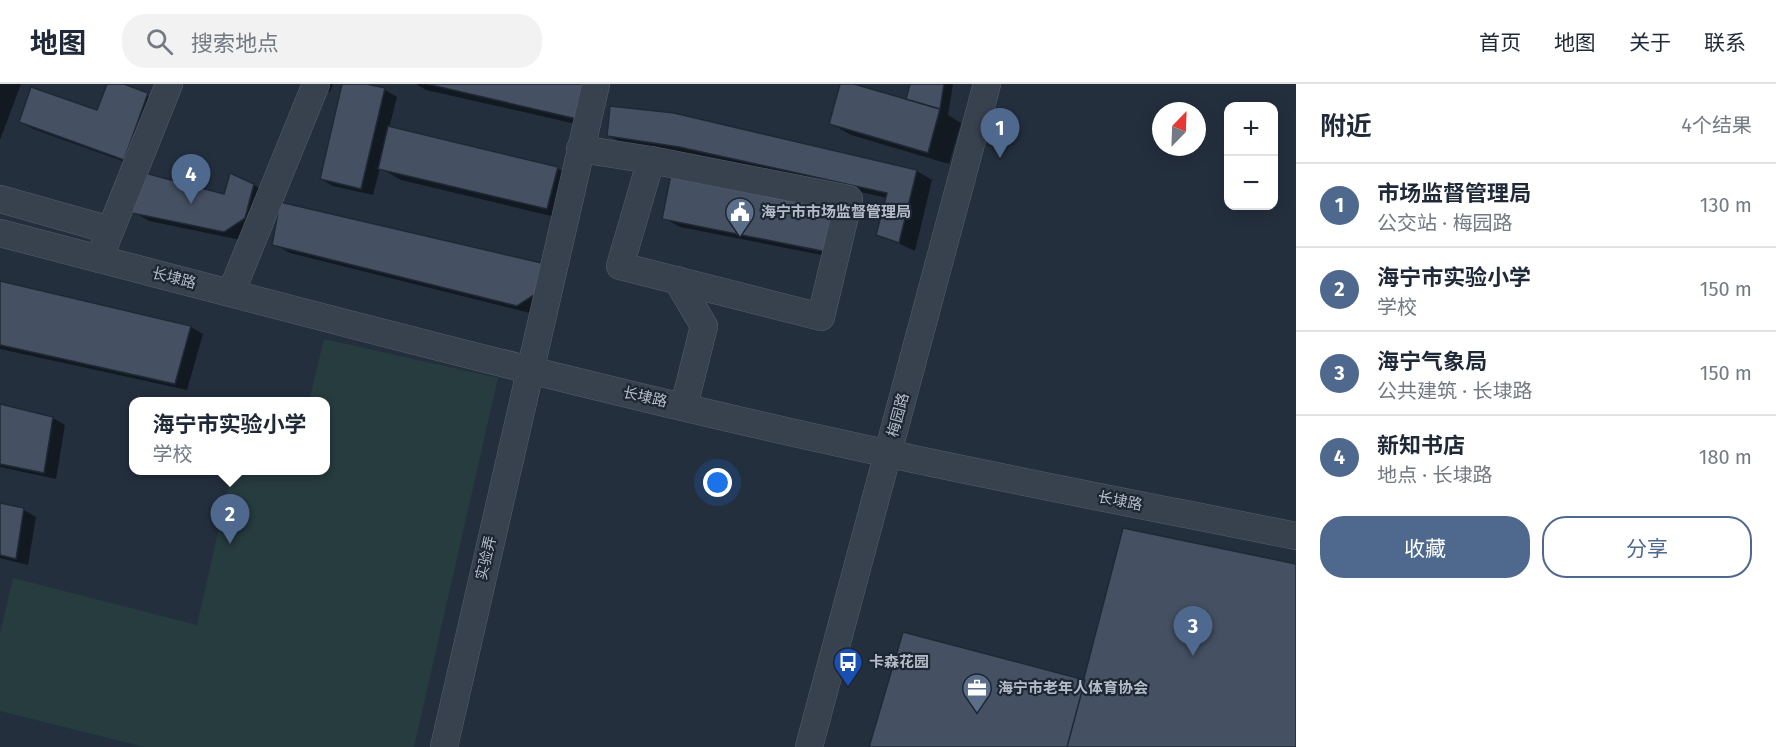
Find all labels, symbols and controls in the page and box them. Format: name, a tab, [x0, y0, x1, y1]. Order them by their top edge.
search box	[122, 14, 542, 68]
icon: search	[143, 25, 176, 58]
text: 地图	[30, 27, 86, 60]
text: 搜索地点	[191, 30, 279, 57]
text: 首页	[1479, 30, 1521, 56]
text: 地图	[1554, 30, 1596, 56]
text: 关于	[1629, 30, 1671, 56]
text: 联系	[1704, 30, 1746, 56]
north arrow	[1152, 102, 1206, 156]
map controls	[1224, 102, 1278, 210]
button: +	[1224, 102, 1278, 156]
pin: 1	[980, 109, 1020, 158]
text: 附近	[1320, 111, 1372, 142]
text: 4个结果	[1681, 113, 1752, 137]
pin: 4	[172, 154, 210, 204]
button: −	[1224, 156, 1278, 210]
text: 市场监督管理局	[1377, 180, 1531, 207]
text: 1	[1335, 193, 1344, 217]
text: 130 m	[1700, 193, 1752, 217]
public building icon: 海宁市市场监督管理局	[724, 196, 756, 238]
place label: 海宁市市场监督管理局	[761, 203, 911, 221]
text: 公交站 · 梅园路	[1377, 211, 1512, 235]
street label: 长埭路	[150, 264, 198, 292]
text: 海宁市实验小学	[1377, 264, 1531, 291]
text: 2	[1334, 277, 1345, 301]
text: 150 m	[1700, 277, 1752, 301]
text: 学校	[1377, 295, 1417, 319]
text: 海宁气象局	[1377, 348, 1487, 375]
text: 3	[1334, 361, 1345, 385]
text: 150 m	[1700, 361, 1752, 385]
text: 公共建筑 · 长埭路	[1377, 379, 1532, 403]
street label: 长埭路	[621, 383, 669, 411]
street label: 梅园路	[883, 391, 913, 439]
popup	[129, 397, 330, 475]
text: 海宁市实验小学	[152, 411, 307, 438]
text: 新知书店	[1377, 432, 1465, 459]
text: 学校	[152, 442, 192, 466]
text: 4	[1334, 445, 1345, 469]
text: 180 m	[1699, 445, 1752, 469]
text: 地点 · 长埭路	[1377, 463, 1492, 487]
your location	[703, 468, 732, 497]
street label: 长埭路	[1096, 488, 1144, 514]
pin: 2	[210, 494, 250, 544]
button: 收藏	[1320, 516, 1530, 578]
button: 分享	[1542, 516, 1752, 578]
street label: 实验弄	[472, 534, 500, 582]
pin: 3	[1174, 606, 1212, 656]
bus stop icon: 卡森花园	[832, 646, 864, 688]
place label: 卡森花园	[869, 653, 929, 671]
office icon: 海宁市老年人体育协会	[961, 672, 993, 714]
place label: 海宁市老年人体育协会	[998, 679, 1148, 697]

